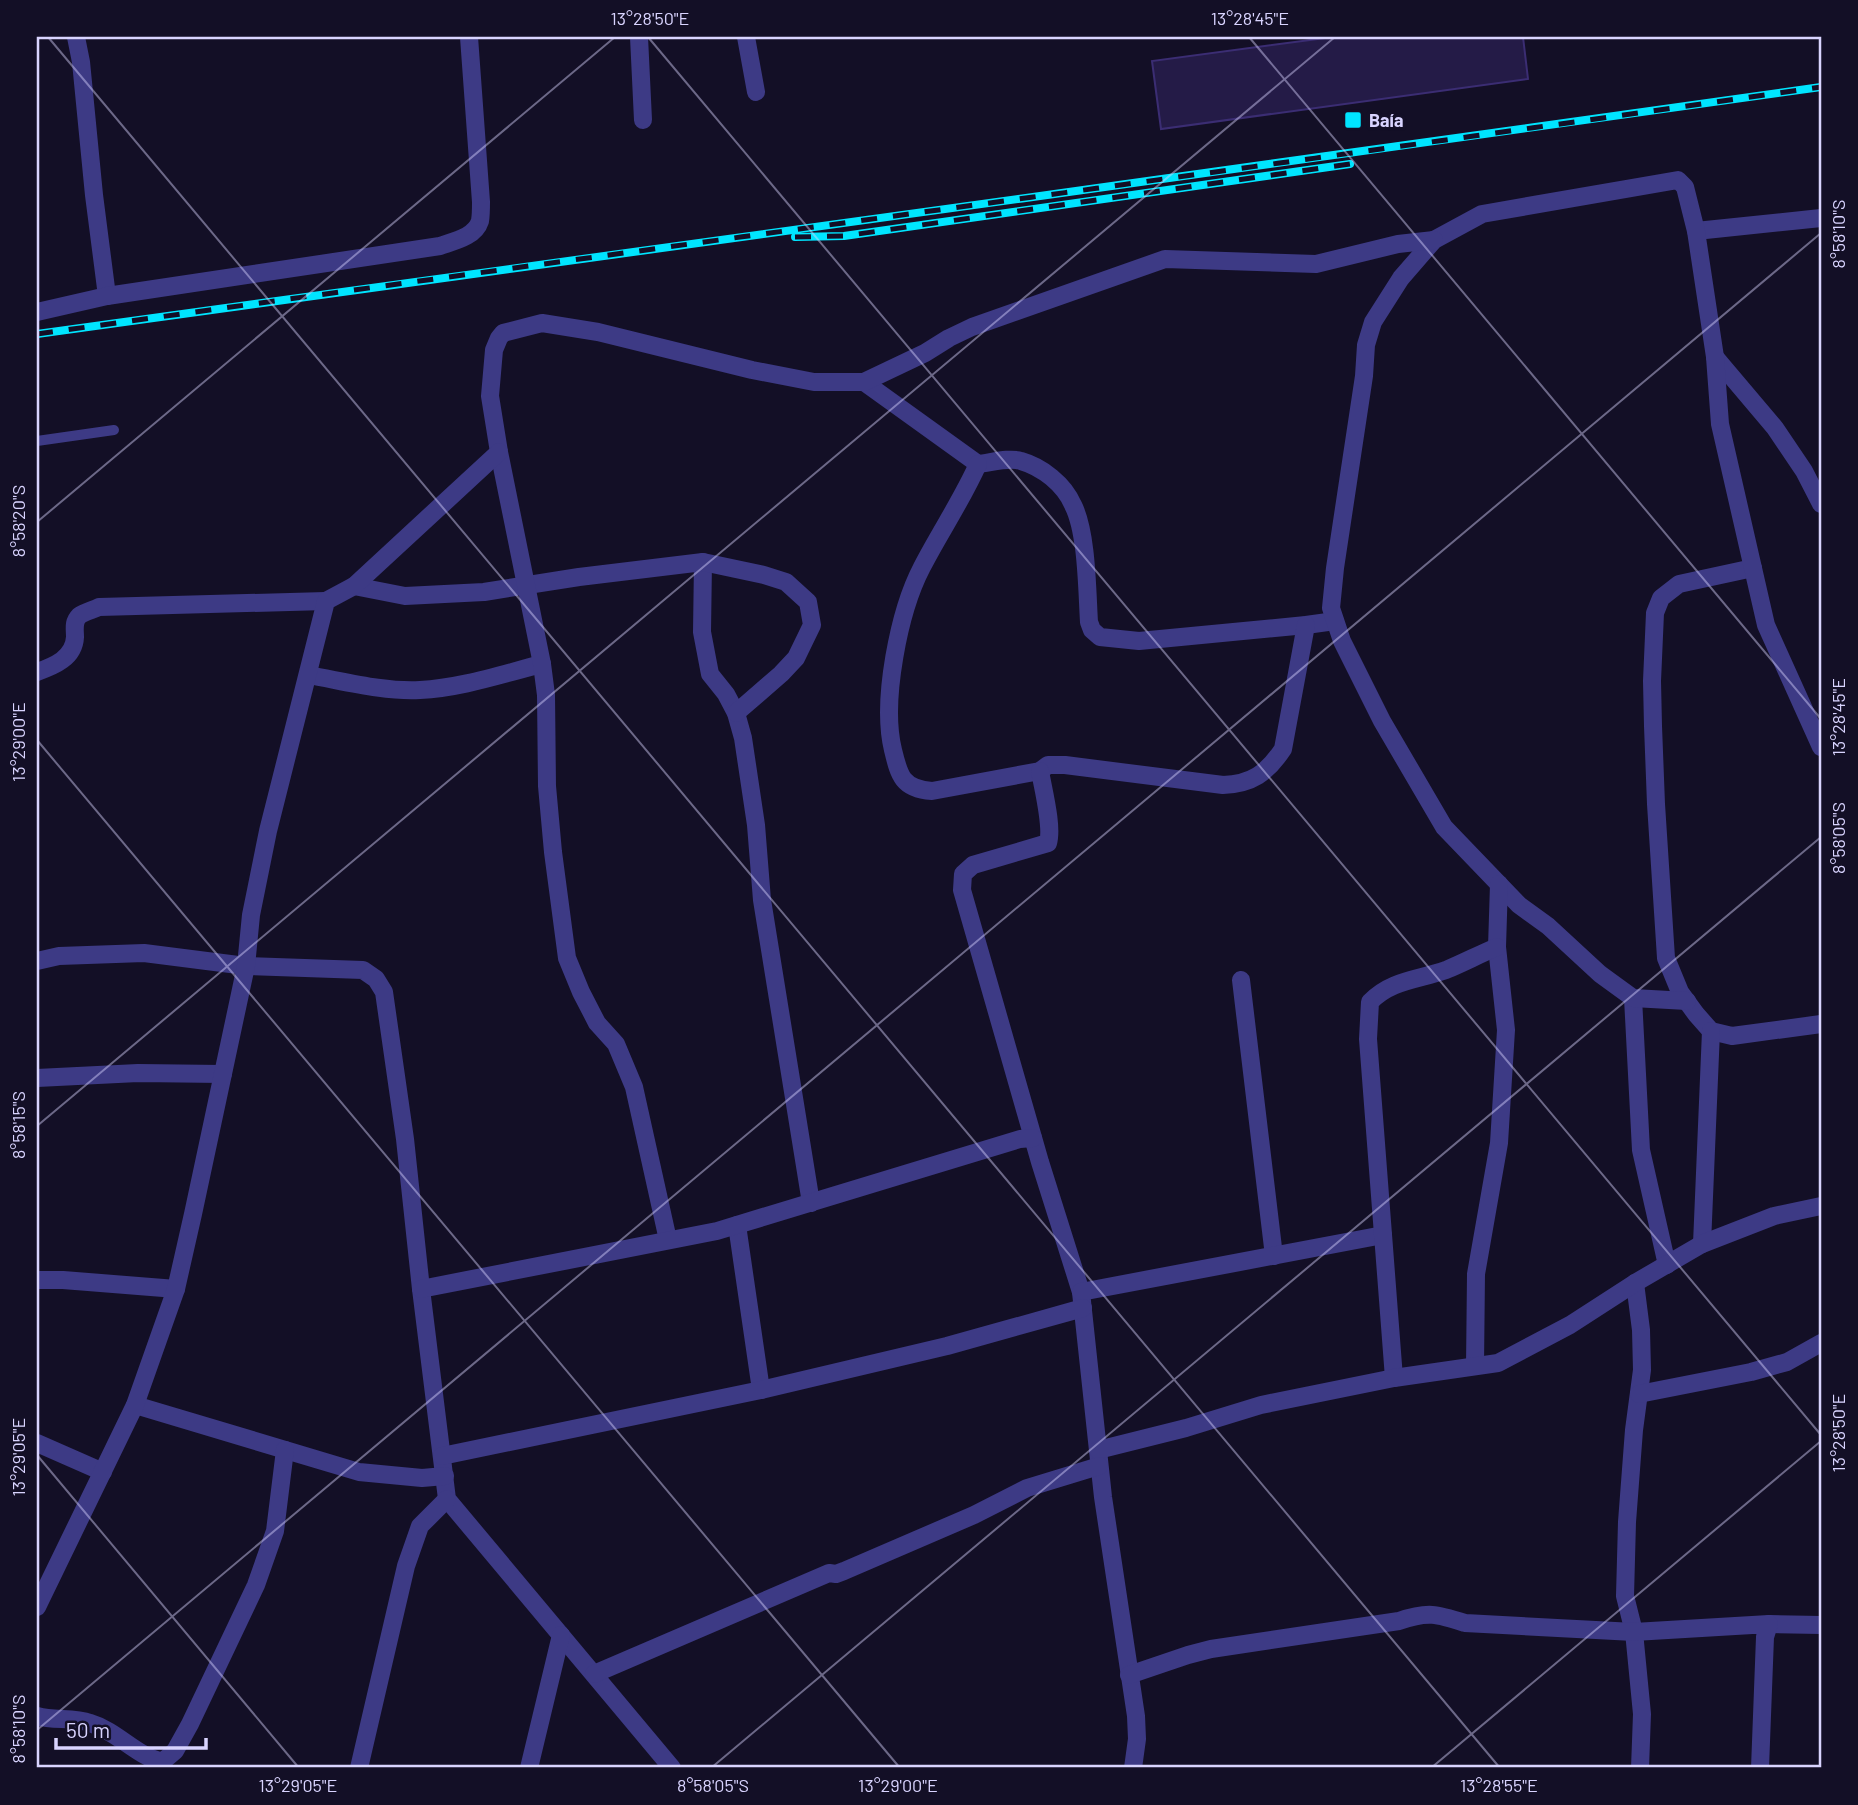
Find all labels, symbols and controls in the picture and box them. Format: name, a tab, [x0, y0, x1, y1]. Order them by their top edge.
text: 13°28'50"E	[611, 7, 689, 29]
text: 13°28'45"E	[1211, 7, 1289, 29]
place label: Baía	[1369, 109, 1403, 131]
marker: Baía	[1343, 110, 1363, 130]
text: 8°58'10"S	[1827, 200, 1849, 268]
text: 8°58'20"S	[7, 485, 29, 557]
text: 13°28'45"E	[1827, 678, 1849, 756]
text: 13°29'00"E	[7, 702, 29, 782]
text: 8°58'05"S	[1827, 802, 1849, 874]
text: 8°58'15"S	[7, 1091, 29, 1159]
text: 13°28'50"E	[1827, 1394, 1849, 1472]
text: 13°29'05"E	[7, 1418, 29, 1496]
text: 8°58'10"S	[7, 1695, 29, 1763]
scale bar	[56, 1707, 206, 1751]
text: 50 m	[66, 1717, 110, 1742]
text: 13°29'05"E	[259, 1774, 337, 1796]
text: 8°58'05"S	[677, 1774, 749, 1796]
text: 13°29'00"E	[858, 1774, 938, 1796]
text: 13°28'55"E	[1460, 1774, 1538, 1796]

